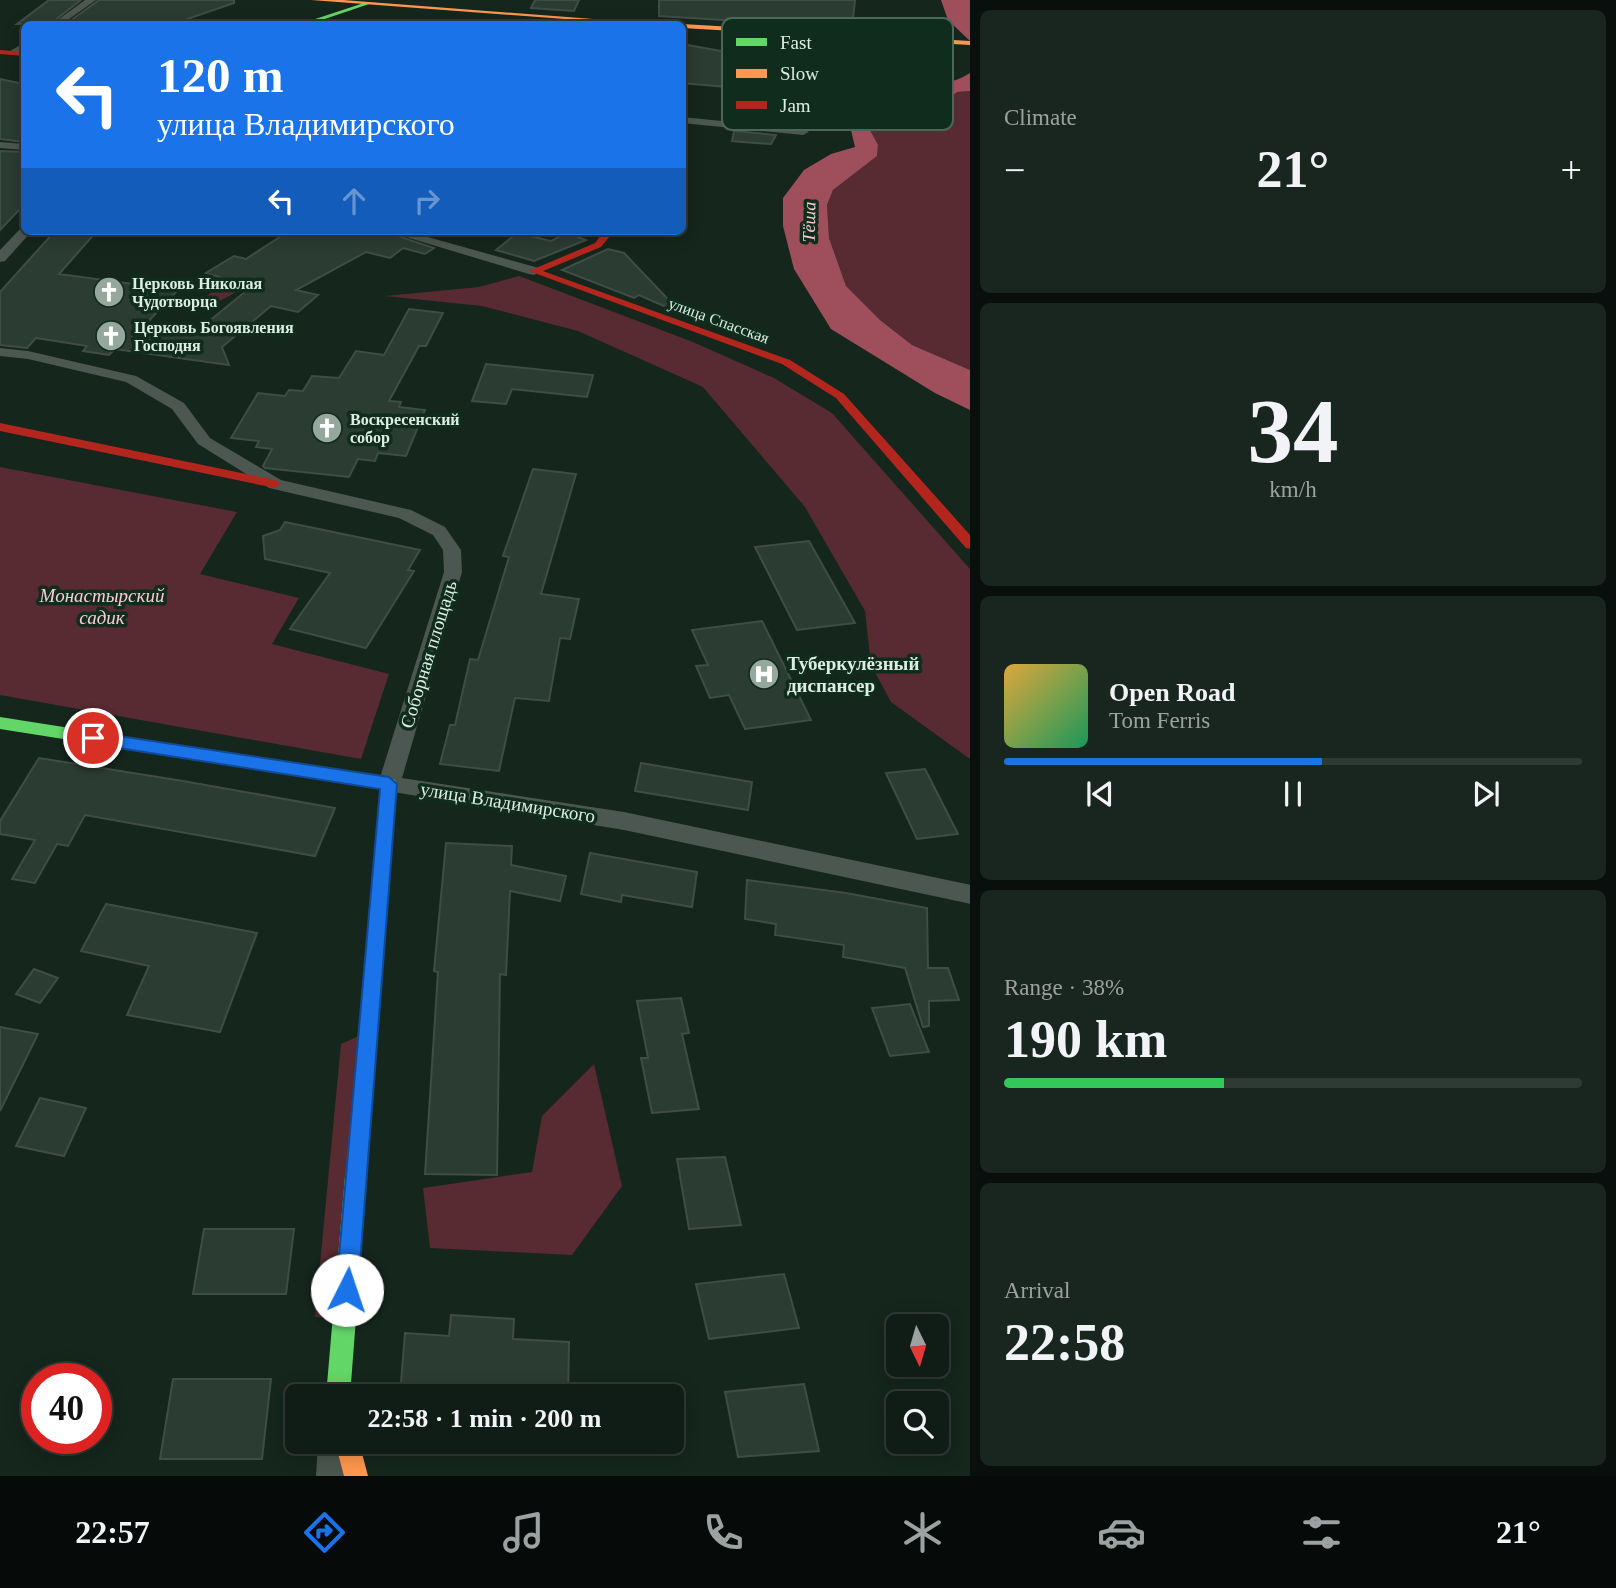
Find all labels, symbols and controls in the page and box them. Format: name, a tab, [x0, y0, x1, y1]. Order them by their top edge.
legend	[722, 18, 953, 130]
text: Fast	[780, 32, 812, 53]
text: 120 m	[157, 48, 284, 103]
icon: left	[42, 49, 133, 140]
text: Slow	[780, 63, 819, 84]
text: Jam	[780, 95, 811, 116]
text: Climate	[1004, 105, 1077, 130]
text: улица Владимирского	[157, 106, 455, 142]
text: 21°	[1257, 141, 1329, 198]
text: −	[1004, 149, 1025, 191]
text: +	[1561, 149, 1582, 191]
icon: left	[262, 182, 300, 220]
icon: ahead	[335, 182, 373, 220]
icon: right	[408, 182, 446, 220]
water label: Тёша	[799, 202, 819, 242]
church icon: Церковь Николая Чудотворца	[92, 275, 126, 309]
place label: Церковь Николая Чудотворца	[132, 275, 263, 311]
street label: улица Спасская	[666, 294, 772, 348]
church icon: Церковь Богоявления Господня	[94, 319, 128, 353]
place label: Церковь Богоявления Господня	[134, 319, 294, 354]
text: 34	[1248, 381, 1339, 482]
church icon: Воскресенский собор	[310, 411, 344, 445]
place label: Воскресенский собор	[350, 411, 460, 447]
text: km/h	[1269, 477, 1317, 502]
street label: Соборная площадь	[396, 577, 461, 731]
park label: Монастырский садик	[39, 585, 165, 628]
place label: Туберкулёзный диспансер	[787, 653, 919, 696]
hospital icon: Туберкулёзный диспансер	[747, 657, 781, 691]
text: Open Road	[1109, 678, 1235, 707]
pin	[63, 708, 123, 768]
text: Tom Ferris	[1109, 708, 1210, 733]
icon: arrive	[74, 719, 112, 757]
icon: previous	[1081, 775, 1119, 813]
icon: pause	[1274, 775, 1312, 813]
icon: next	[1467, 775, 1505, 813]
street label: улица Владимирского	[419, 778, 597, 827]
text: Range · 38%	[1004, 975, 1124, 1000]
text: 190 km	[1004, 1011, 1167, 1068]
position arrow	[310, 1253, 384, 1327]
text: Arrival	[1004, 1278, 1070, 1303]
north arrow	[886, 1314, 948, 1377]
map controls	[886, 1314, 949, 1454]
text: 22:58	[1004, 1314, 1125, 1371]
speed limit sign: 40	[21, 1363, 112, 1454]
button: search	[886, 1391, 949, 1454]
text: 22:58 · 1 min · 200 m	[368, 1404, 602, 1433]
icon: directions	[300, 1508, 349, 1557]
icon: music	[499, 1508, 548, 1557]
icon: phone	[699, 1508, 748, 1557]
icon: climate	[898, 1508, 947, 1557]
icon: car	[1097, 1508, 1146, 1557]
icon: filters	[1297, 1508, 1346, 1557]
text: 22:57	[75, 1514, 150, 1550]
text: 21°	[1496, 1514, 1541, 1550]

